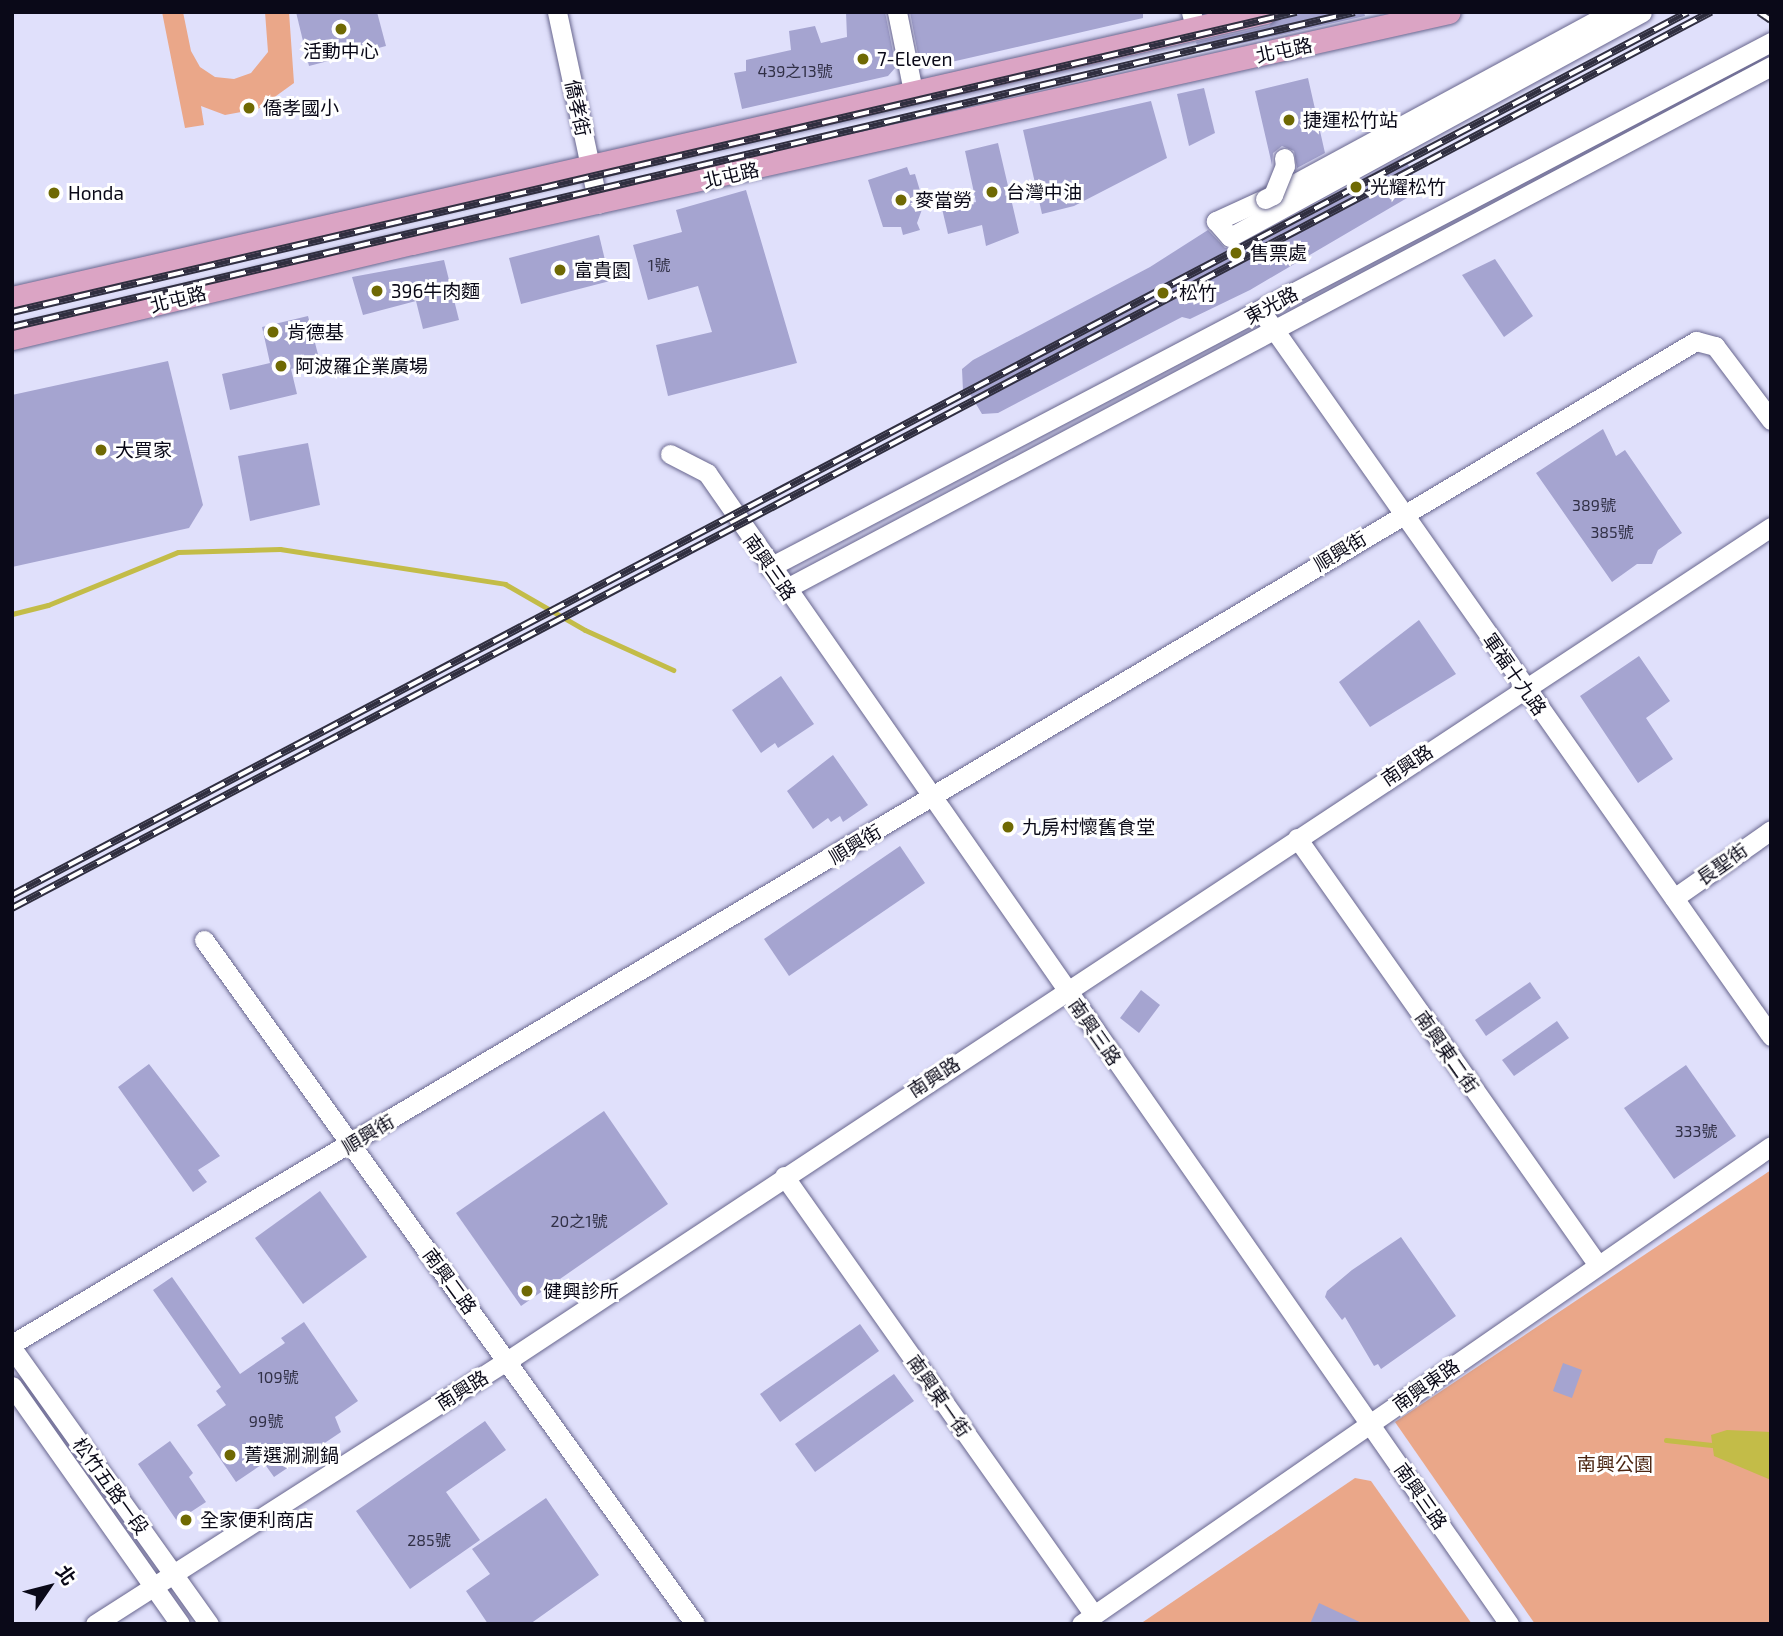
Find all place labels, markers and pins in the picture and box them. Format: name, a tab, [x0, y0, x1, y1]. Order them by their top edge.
marker: 活動中心	[333, 21, 349, 37]
place label: 活動中心	[303, 40, 379, 62]
place label: 7-Eleven	[877, 48, 952, 70]
marker: 7-Eleven	[855, 51, 871, 67]
place label: 僑孝國小	[263, 97, 339, 119]
marker: 僑孝國小	[241, 100, 257, 116]
place label: 捷運松竹站	[1303, 109, 1398, 131]
marker: 捷運松竹站	[1281, 112, 1297, 128]
place label: 光耀松竹	[1370, 176, 1446, 198]
marker: 光耀松竹	[1348, 179, 1364, 195]
place label: 台灣中油	[1006, 181, 1082, 203]
place label: Honda	[68, 182, 124, 204]
marker: 台灣中油	[984, 184, 1000, 200]
marker: Honda	[46, 185, 62, 201]
place label: 麥當勞	[915, 189, 972, 211]
marker: 麥當勞	[893, 192, 909, 208]
place label: 售票處	[1250, 242, 1307, 264]
marker: 售票處	[1228, 245, 1244, 261]
place label: 富貴園	[574, 259, 631, 281]
marker: 富貴園	[552, 262, 568, 278]
place label: 396牛肉麵	[391, 280, 480, 302]
place label: 松竹	[1179, 282, 1217, 304]
marker: 396牛肉麵	[369, 283, 385, 299]
marker: 松竹	[1153, 283, 1173, 303]
place label: 肯德基	[287, 321, 344, 343]
marker: 肯德基	[265, 324, 281, 340]
place label: 阿波羅企業廣場	[295, 355, 428, 377]
marker: 阿波羅企業廣場	[273, 358, 289, 374]
place label: 大買家	[115, 439, 172, 461]
marker: 大買家	[93, 442, 109, 458]
place label: 九房村懷舊食堂	[1022, 816, 1155, 838]
marker: 九房村懷舊食堂	[1000, 819, 1016, 835]
place label: 健興診所	[543, 1280, 619, 1302]
marker: 健興診所	[517, 1281, 537, 1301]
place label: 菁選涮涮鍋	[244, 1444, 339, 1466]
marker: 菁選涮涮鍋	[222, 1447, 238, 1463]
place label: 全家便利商店	[200, 1509, 314, 1531]
marker: 全家便利商店	[178, 1512, 194, 1528]

